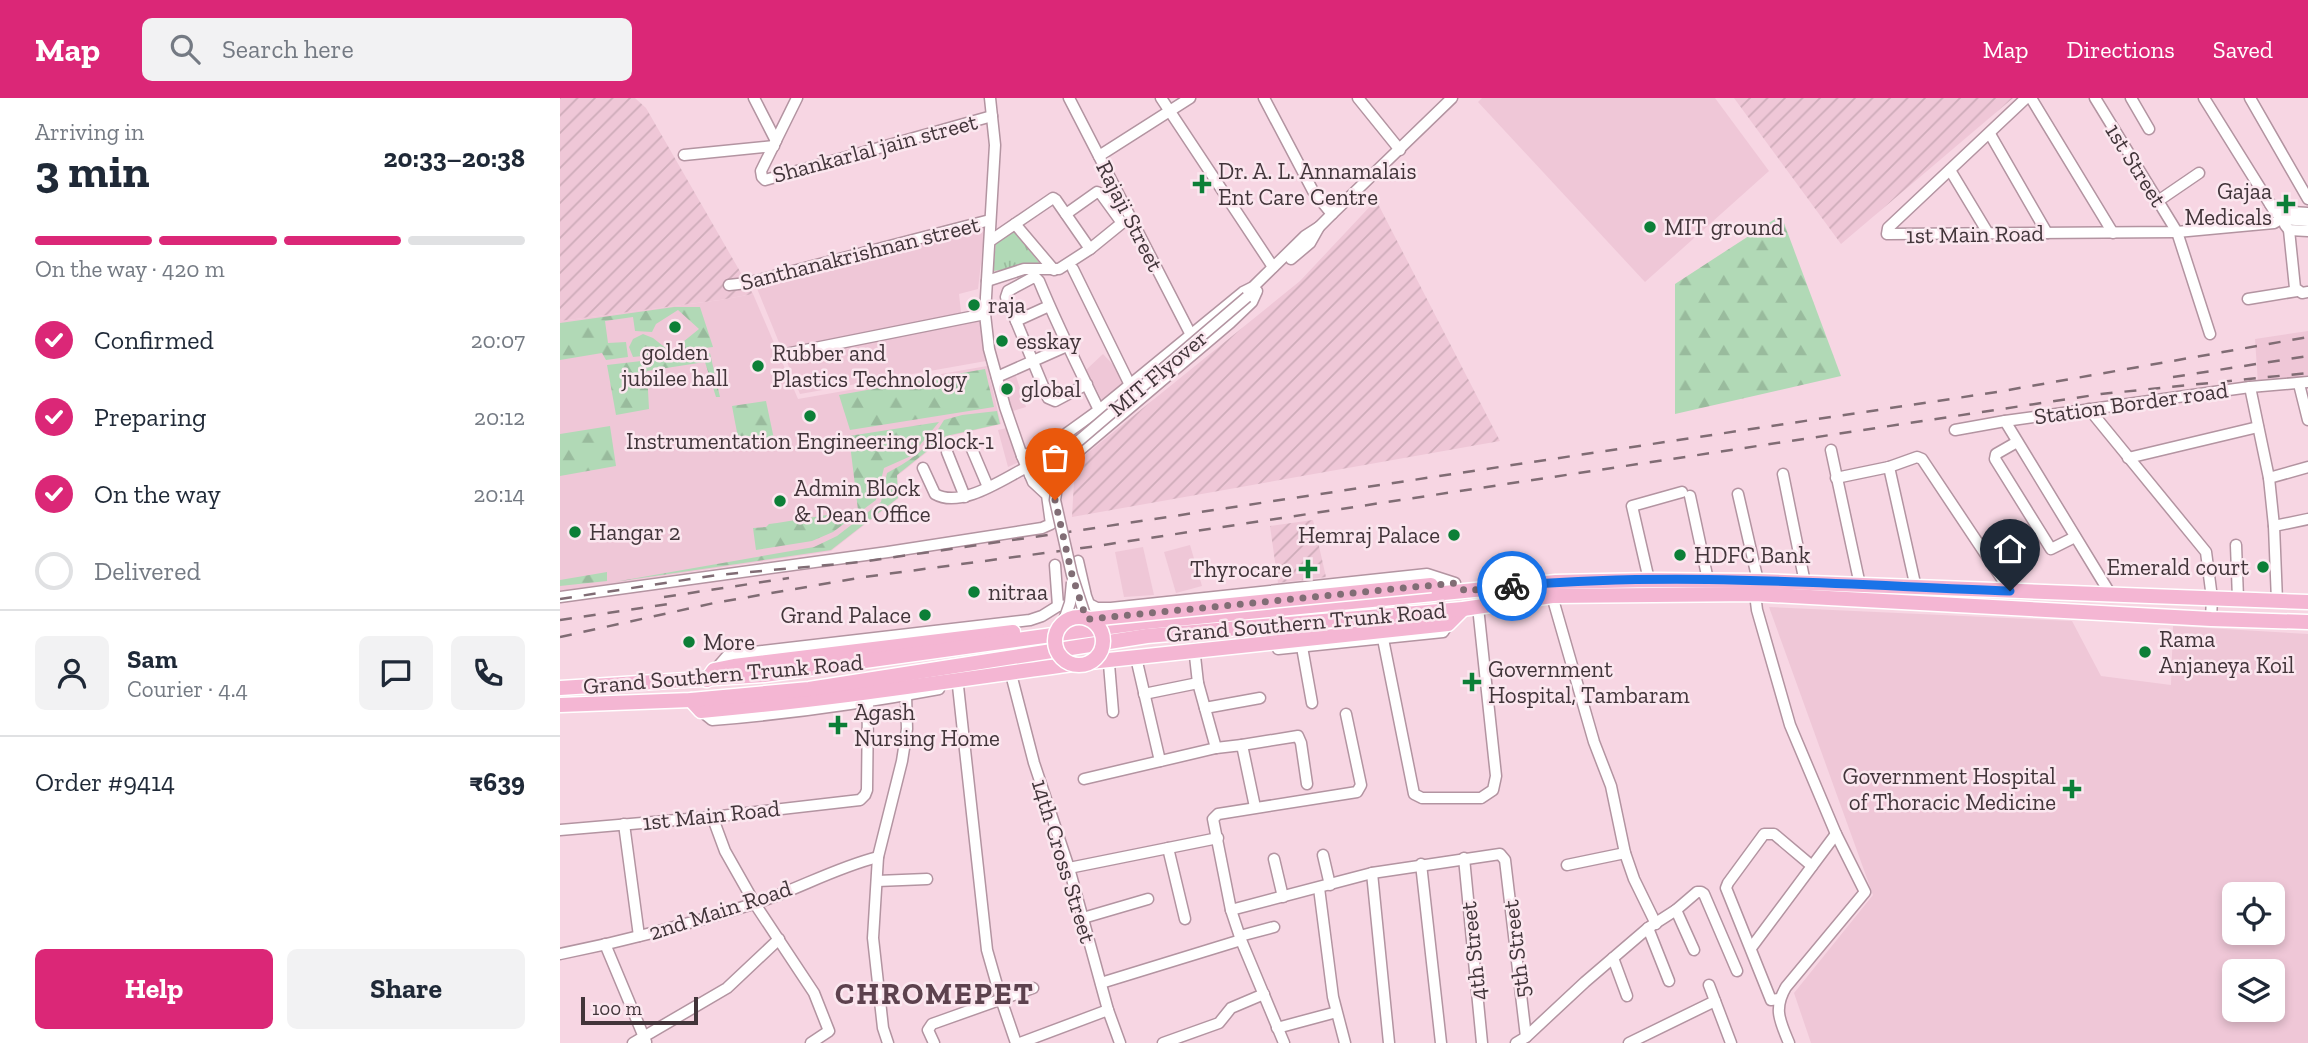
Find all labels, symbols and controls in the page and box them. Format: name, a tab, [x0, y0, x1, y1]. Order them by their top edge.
search box	[142, 18, 632, 81]
text: Map	[35, 30, 100, 69]
icon: search	[166, 30, 204, 68]
text: Search here	[222, 33, 354, 65]
text: Map	[1983, 35, 2029, 64]
text: Directions	[2067, 35, 2175, 64]
text: Saved	[2213, 35, 2273, 64]
street label: Shankarlal jain street	[770, 107, 981, 189]
text: Arriving in	[35, 118, 144, 146]
street label: 1st Street	[2099, 118, 2173, 212]
text: 20:33–20:38	[384, 142, 525, 174]
text: 3 min	[35, 144, 149, 199]
street label: Rajaji Street	[1090, 156, 1170, 276]
place label: Dr. A. L. Annamalais Ent Care Centre	[1218, 157, 1416, 211]
marker: Dr. A. L. Annamalais Ent Care Centre	[1192, 174, 1212, 194]
place label: Gajaa Medicals	[2184, 177, 2272, 231]
marker: Gajaa Medicals	[2278, 196, 2294, 212]
street label: Santhanakrishnan street	[738, 210, 983, 296]
place label: MIT ground	[1664, 213, 1784, 241]
marker: MIT ground	[1642, 219, 1658, 235]
street label: 1st Main Road	[1906, 219, 2045, 249]
text: On the way · 420 m	[35, 255, 225, 283]
place label: raja	[988, 291, 1026, 319]
marker: raja	[966, 297, 982, 313]
marker: golden jubilee hall	[667, 319, 683, 335]
icon: check	[35, 321, 73, 359]
text: Confirmed	[94, 324, 214, 356]
street label: MIT Flyover	[1103, 324, 1213, 422]
text: 20:07	[471, 326, 525, 354]
place label: esskay	[1016, 327, 1082, 355]
marker: esskay	[994, 333, 1010, 349]
place label: golden jubilee hall	[621, 338, 728, 392]
place label: Rubber and Plastics Technology	[772, 339, 968, 393]
marker: Rubber and Plastics Technology	[750, 358, 766, 374]
place label: global	[1021, 375, 1081, 403]
street label: Station Border road	[2032, 375, 2230, 430]
marker: global	[999, 381, 1015, 397]
icon: check	[35, 398, 73, 436]
text: Preparing	[94, 401, 206, 433]
text: 20:12	[474, 403, 525, 431]
marker: Instrumentation Engineering Block-1	[802, 408, 818, 424]
place label: Instrumentation Engineering Block-1	[626, 427, 994, 455]
pin	[1025, 428, 1085, 500]
icon: bag	[1036, 439, 1074, 477]
place label: Admin Block & Dean Office	[794, 474, 931, 528]
icon: check	[35, 475, 73, 513]
text: On the way	[94, 478, 221, 510]
text: 20:14	[474, 480, 525, 508]
marker: Admin Block & Dean Office	[772, 493, 788, 509]
place label: Hangar 2	[589, 518, 681, 546]
pin	[1980, 519, 2040, 591]
place label: Hemraj Palace	[1298, 521, 1440, 549]
marker: Hangar 2	[567, 524, 583, 540]
marker: Hemraj Palace	[1446, 527, 1462, 543]
icon: home	[1991, 530, 2029, 568]
place label: HDFC Bank	[1694, 541, 1810, 569]
marker: HDFC Bank	[1672, 547, 1688, 563]
courier	[1477, 551, 1547, 621]
place label: Emerald court	[2107, 553, 2249, 581]
text: Delivered	[94, 555, 201, 587]
place label: Thyrocare	[1190, 555, 1292, 583]
marker: Thyrocare	[1298, 559, 1318, 579]
marker: Emerald court	[2255, 559, 2271, 575]
icon: bike	[1493, 567, 1531, 605]
place label: nitraa	[988, 578, 1048, 606]
marker: nitraa	[966, 584, 982, 600]
street label: Grand Southern Trunk Road	[1165, 596, 1447, 648]
place label: Grand Palace	[780, 601, 911, 629]
marker: Grand Palace	[917, 607, 933, 623]
place label: Rama Anjaneya Koil	[2159, 625, 2294, 679]
place label: More	[703, 628, 755, 656]
marker: More	[681, 634, 697, 650]
button: person	[35, 636, 109, 710]
button: chat	[359, 636, 433, 710]
button: phone	[451, 636, 525, 710]
text: Sam	[127, 643, 177, 675]
marker: Rama Anjaneya Koil	[2137, 644, 2153, 660]
street label: Grand Southern Trunk Road	[582, 648, 864, 700]
place label: Government Hospital, Tambaram	[1488, 655, 1690, 709]
marker: Government Hospital, Tambaram	[1462, 672, 1482, 692]
text: Courier · 4.4	[127, 675, 248, 703]
place label: Agash Nursing Home	[854, 698, 1000, 752]
marker: Agash Nursing Home	[828, 715, 848, 735]
place label: Government Hospital of Thoracic Medicine	[1843, 762, 2056, 816]
text: Order #9414	[35, 766, 175, 798]
text: ₹639	[469, 766, 525, 798]
street label: 14th Cross Street	[1026, 776, 1102, 947]
marker: Government Hospital of Thoracic Medicine	[2062, 779, 2082, 799]
street label: 1st Main Road	[641, 794, 782, 836]
street label: 2nd Main Road	[645, 874, 795, 946]
map controls	[2222, 882, 2285, 1022]
button: locate	[2222, 882, 2285, 945]
street label: 5th Street	[1496, 898, 1536, 1000]
street label: 4th Street	[1454, 900, 1492, 1002]
button: Help	[35, 949, 273, 1029]
button: Share	[287, 949, 525, 1029]
button: layers	[2222, 959, 2285, 1022]
district label: CHROMEPET	[835, 976, 1035, 1012]
scale bar	[581, 994, 698, 1026]
text: 100 m	[592, 997, 642, 1020]

